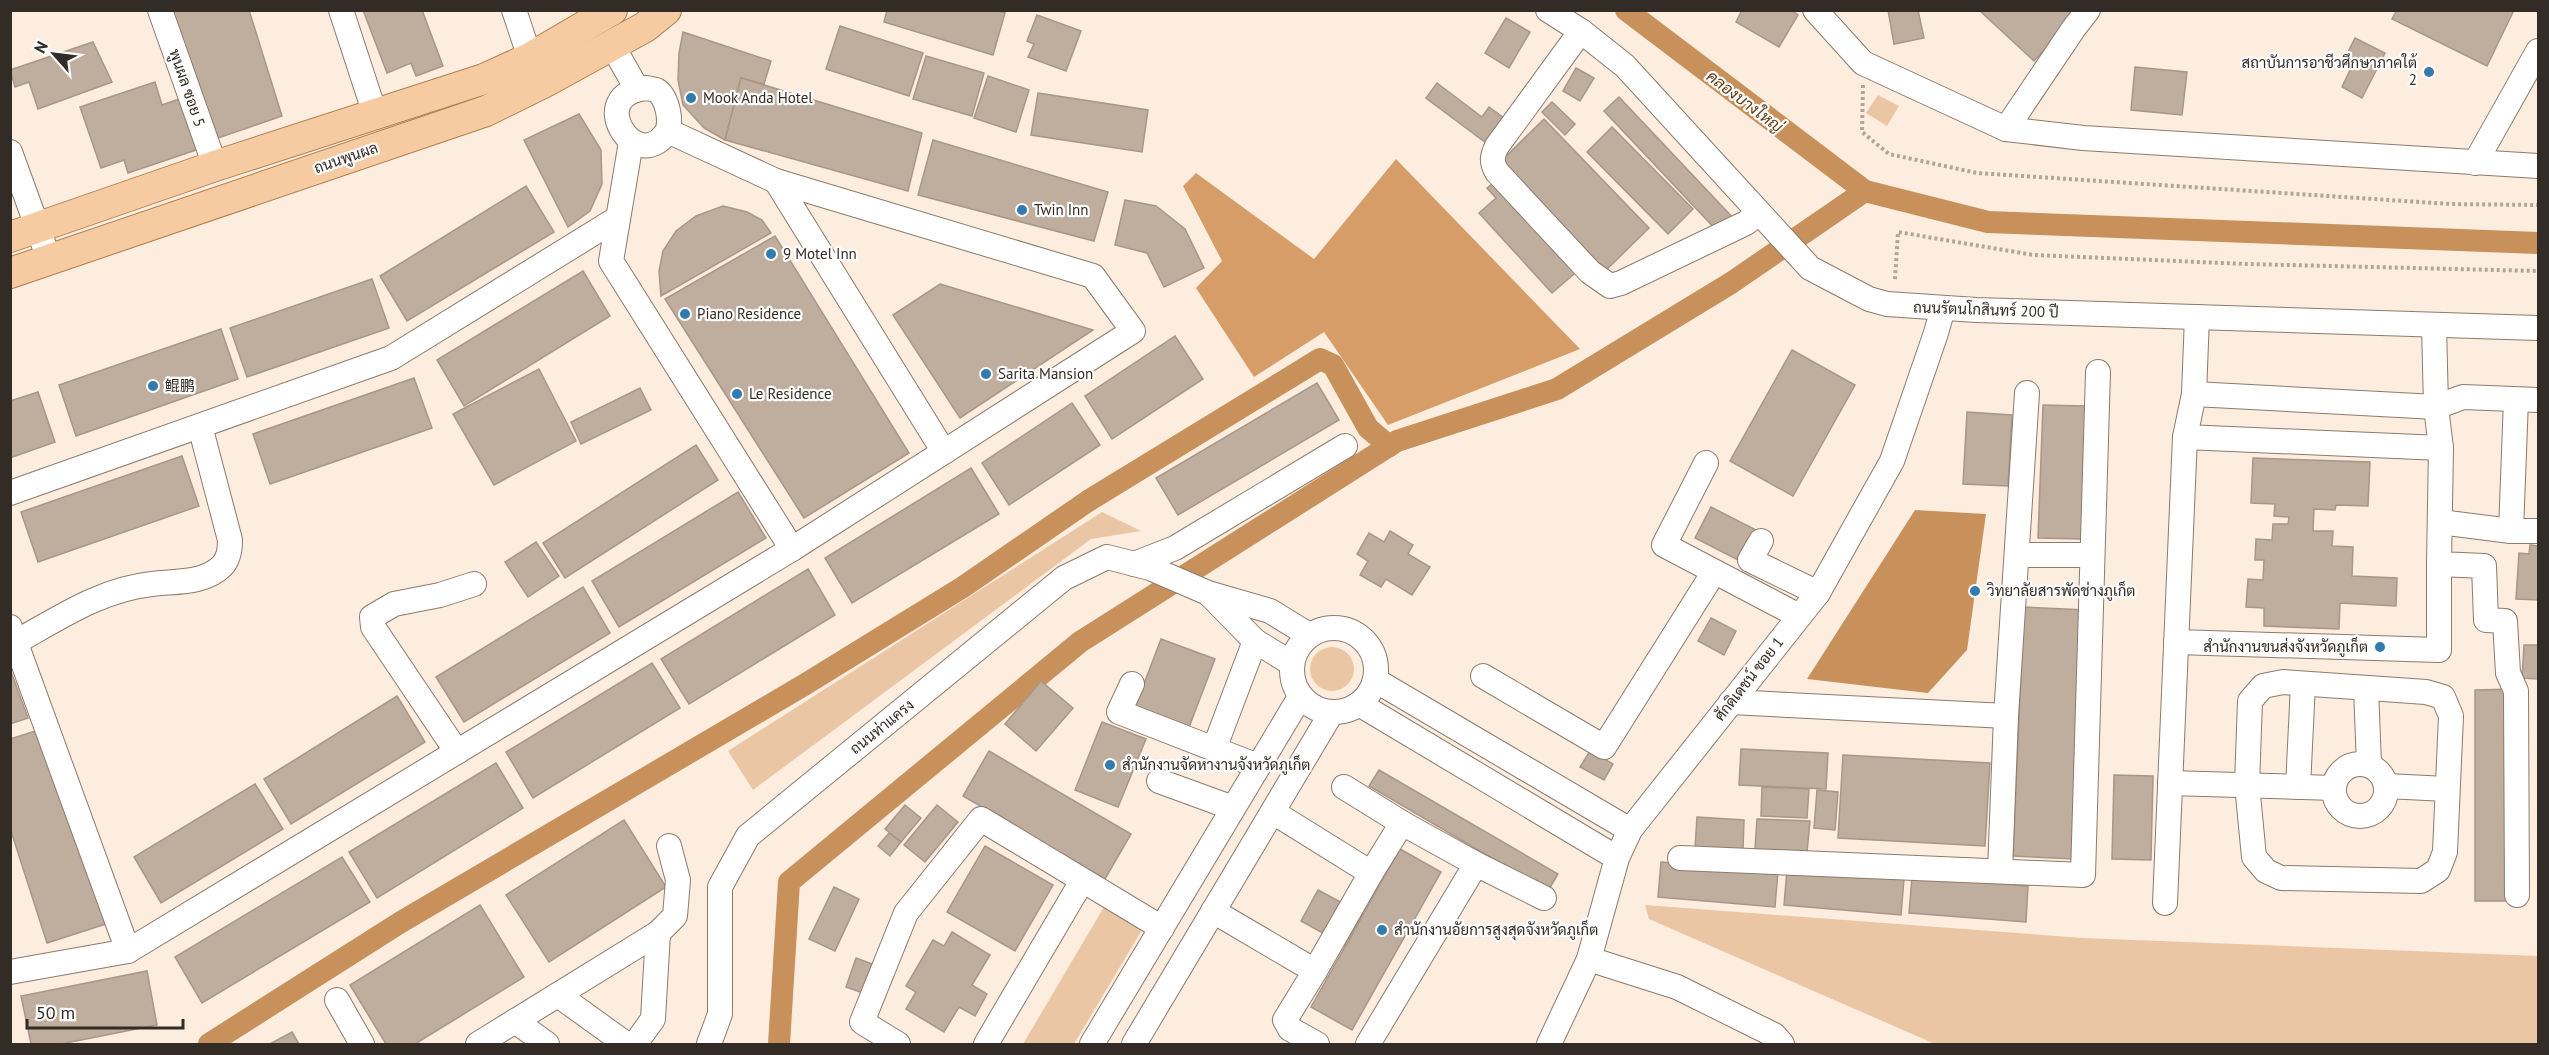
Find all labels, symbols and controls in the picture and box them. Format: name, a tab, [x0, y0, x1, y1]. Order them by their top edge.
north arrow	[24, 24, 84, 84]
text: N	[29, 38, 52, 56]
street label: พูนผล ซอย 5	[164, 46, 210, 130]
place label: สถาบันการอาชีวศึกษาภาคใต้ 2	[2242, 53, 2418, 89]
water label: คลองบางใหญ่	[1703, 65, 1789, 137]
marker: สถาบันการอาชีวศึกษาภาคใต้ 2	[2422, 65, 2436, 79]
place label: Mook Anda Hotel	[703, 88, 813, 107]
marker: Mook Anda Hotel	[684, 91, 698, 105]
street label: ถนนพูนผล	[311, 138, 381, 178]
place label: Twin Inn	[1034, 200, 1088, 219]
marker: Twin Inn	[1015, 203, 1029, 217]
place label: 9 Motel Inn	[783, 244, 857, 263]
marker: 9 Motel Inn	[764, 247, 778, 261]
street label: ถนนรัตนโกสินทร์ 200 ปี	[1913, 297, 2059, 322]
place label: Piano Residence	[697, 304, 801, 323]
marker: Piano Residence	[678, 307, 692, 321]
place label: Sarita Mansion	[998, 364, 1093, 383]
marker: Sarita Mansion	[979, 367, 993, 381]
place label: 鲲鹏	[165, 376, 195, 395]
marker: 鲲鹏	[146, 379, 160, 393]
place label: Le Residence	[749, 384, 832, 403]
marker: Le Residence	[730, 387, 744, 401]
place label: วิทยาลัยสารพัดช่างภูเก็ต	[1987, 580, 2135, 601]
marker: วิทยาลัยสารพัดช่างภูเก็ต	[1968, 584, 1982, 598]
street label: ศักดิเดชน์ ซอย 1	[1710, 633, 1787, 725]
place label: สำนักงานขนส่งจังหวัดภูเก็ต	[2203, 636, 2368, 657]
marker: สำนักงานขนส่งจังหวัดภูเก็ต	[2373, 640, 2387, 654]
street label: ถนนท่าแครง	[846, 695, 917, 758]
place label: สำนักงานจัดหางานจังหวัดภูเก็ต	[1122, 754, 1310, 775]
marker: สำนักงานจัดหางานจังหวัดภูเก็ต	[1103, 758, 1117, 772]
place label: สำนักงานอัยการสูงสุดจังหวัดภูเก็ต	[1394, 919, 1598, 941]
marker: สำนักงานอัยการสูงสุดจังหวัดภูเก็ต	[1375, 923, 1389, 937]
scale bar	[27, 992, 183, 1030]
text: 50 m	[36, 1001, 75, 1024]

